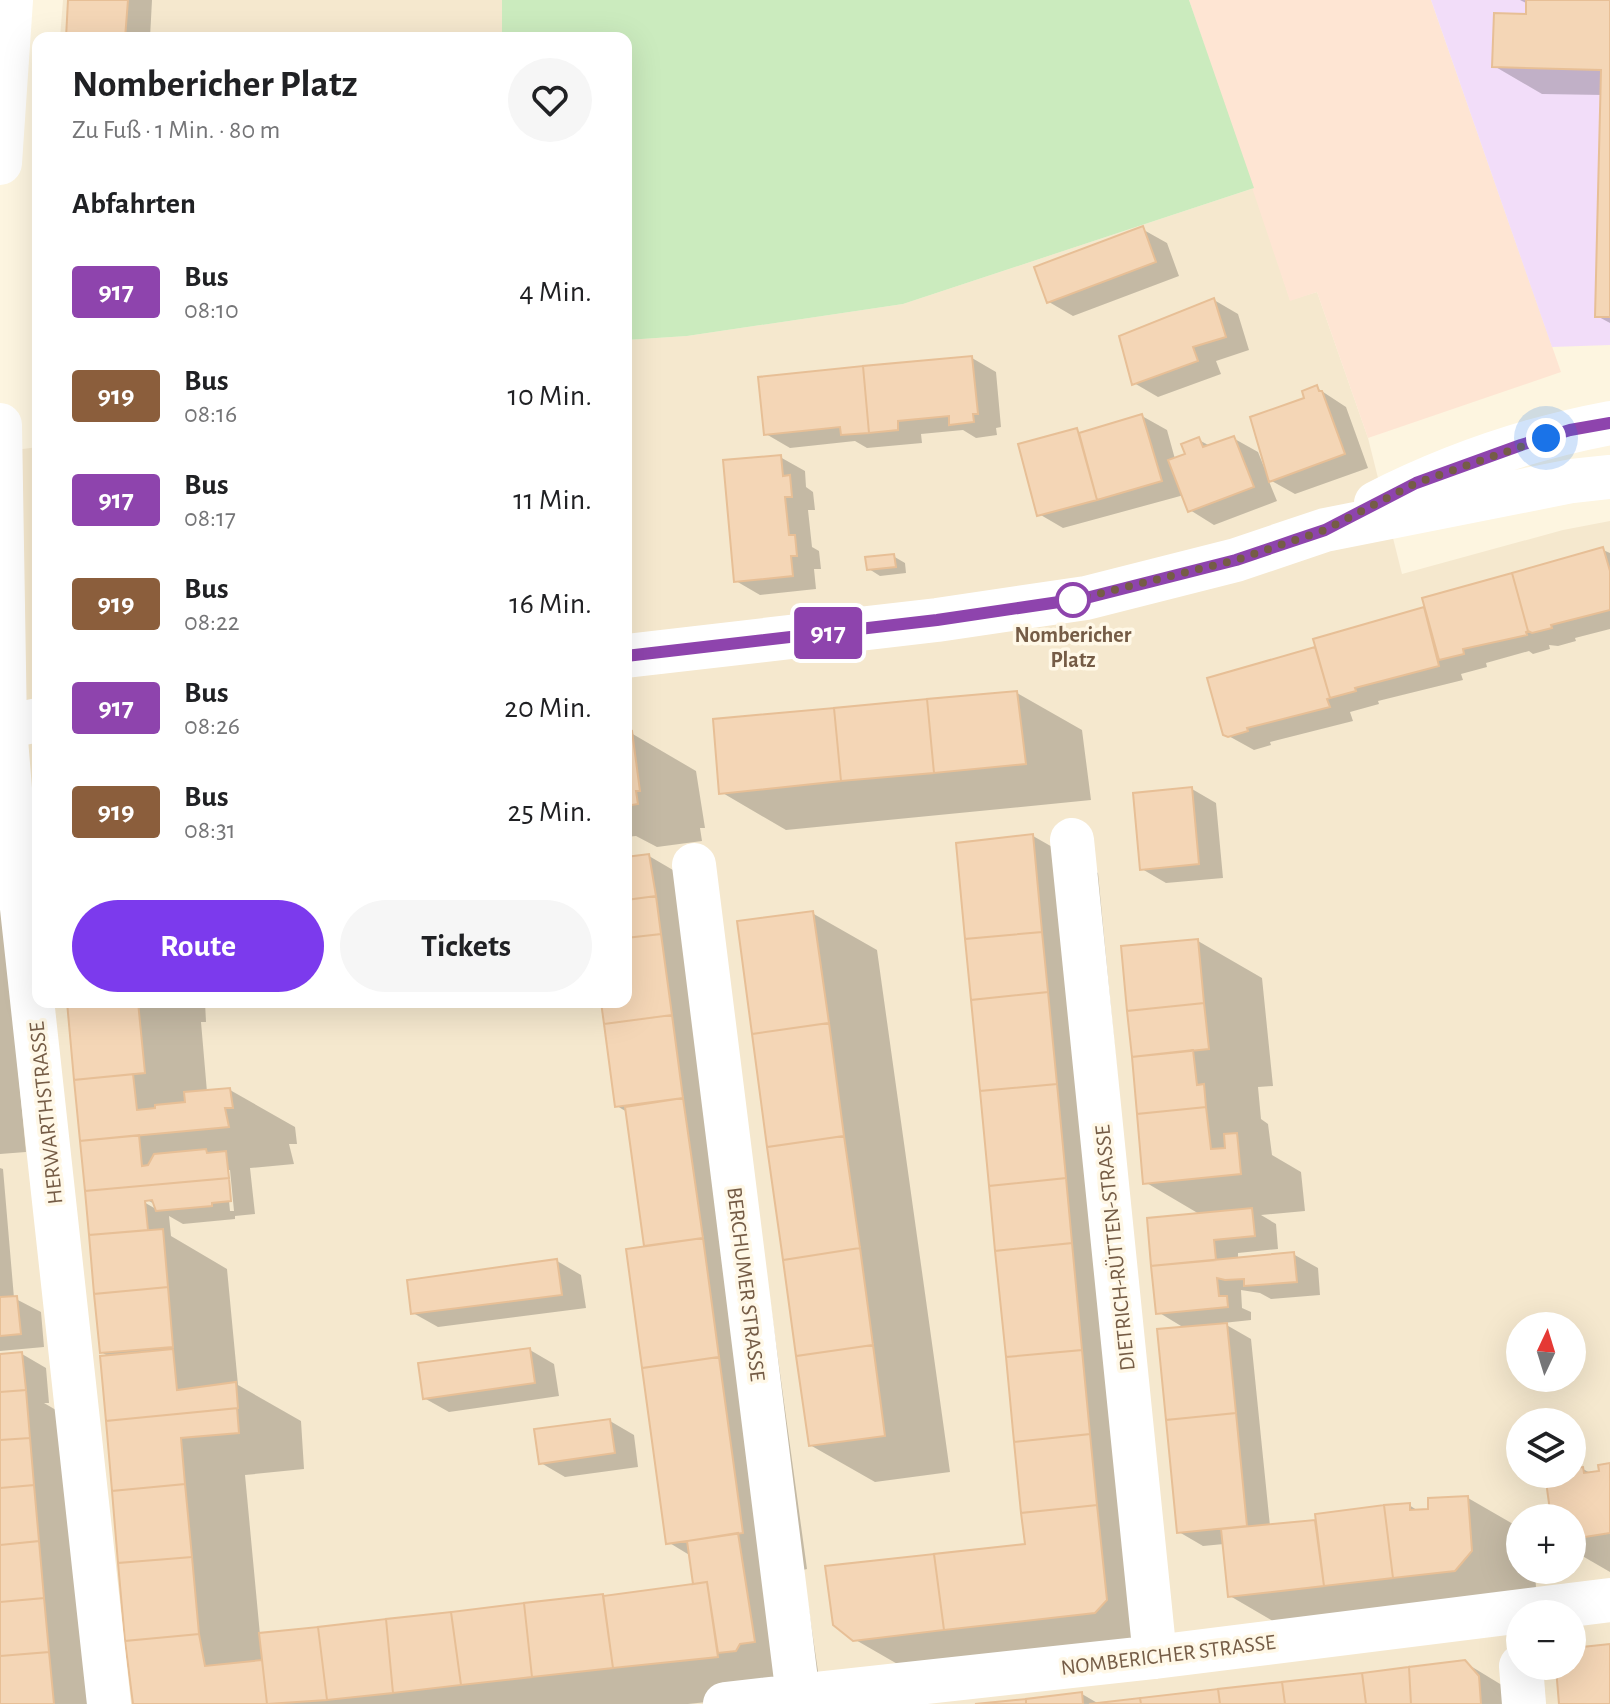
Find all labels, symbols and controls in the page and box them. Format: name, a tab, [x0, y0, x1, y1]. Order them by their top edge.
button: heart	[508, 58, 592, 142]
text: Nombericher Platz	[72, 66, 358, 104]
text: Zu Fuß · 1 Min. · 80 m	[72, 117, 280, 143]
text: Abfahrten	[72, 189, 196, 219]
text: Bus	[184, 262, 229, 292]
text: 4 Min.	[519, 277, 592, 307]
text: 917	[98, 278, 134, 306]
text: 08:10	[184, 297, 239, 323]
text: Bus	[184, 366, 229, 396]
text: 10 Min.	[508, 381, 592, 411]
text: 919	[97, 382, 135, 410]
text: 08:16	[184, 401, 237, 427]
your location	[1526, 418, 1566, 458]
text: Bus	[184, 470, 229, 500]
text: 11 Min.	[513, 485, 592, 515]
text: 917	[98, 486, 134, 514]
text: 08:17	[184, 505, 236, 531]
text: Bus	[184, 574, 229, 604]
marker: Nombericher Platz	[1056, 583, 1090, 617]
text: 16 Min.	[509, 589, 592, 619]
text: 919	[97, 590, 135, 618]
line badge: 917	[782, 607, 874, 659]
text: 08:22	[184, 609, 240, 635]
text: 917	[810, 619, 846, 647]
place label: Nombericher Platz	[1015, 624, 1132, 671]
text: Bus	[184, 678, 229, 708]
text: 20 Min.	[504, 693, 592, 723]
text: 917	[98, 694, 134, 722]
text: 08:26	[184, 713, 240, 739]
text: Bus	[184, 782, 229, 812]
text: 25 Min.	[508, 797, 592, 827]
text: 919	[97, 798, 135, 826]
text: 08:31	[184, 817, 236, 843]
button: Route	[72, 900, 324, 992]
button: Tickets	[340, 900, 592, 992]
street label: HERWARTHSTRASSE	[25, 1020, 67, 1205]
street label: DIETRICH-RÜTTEN-STRASSE	[1091, 1123, 1139, 1372]
street label: BERCHUMER STRASSE	[723, 1186, 769, 1383]
north arrow	[1506, 1312, 1586, 1392]
map controls	[1506, 1312, 1586, 1680]
button: layers	[1506, 1408, 1586, 1488]
button: +	[1506, 1504, 1586, 1584]
button: −	[1506, 1600, 1586, 1680]
street label: NOMBERICHER STRASSE	[1059, 1631, 1277, 1679]

